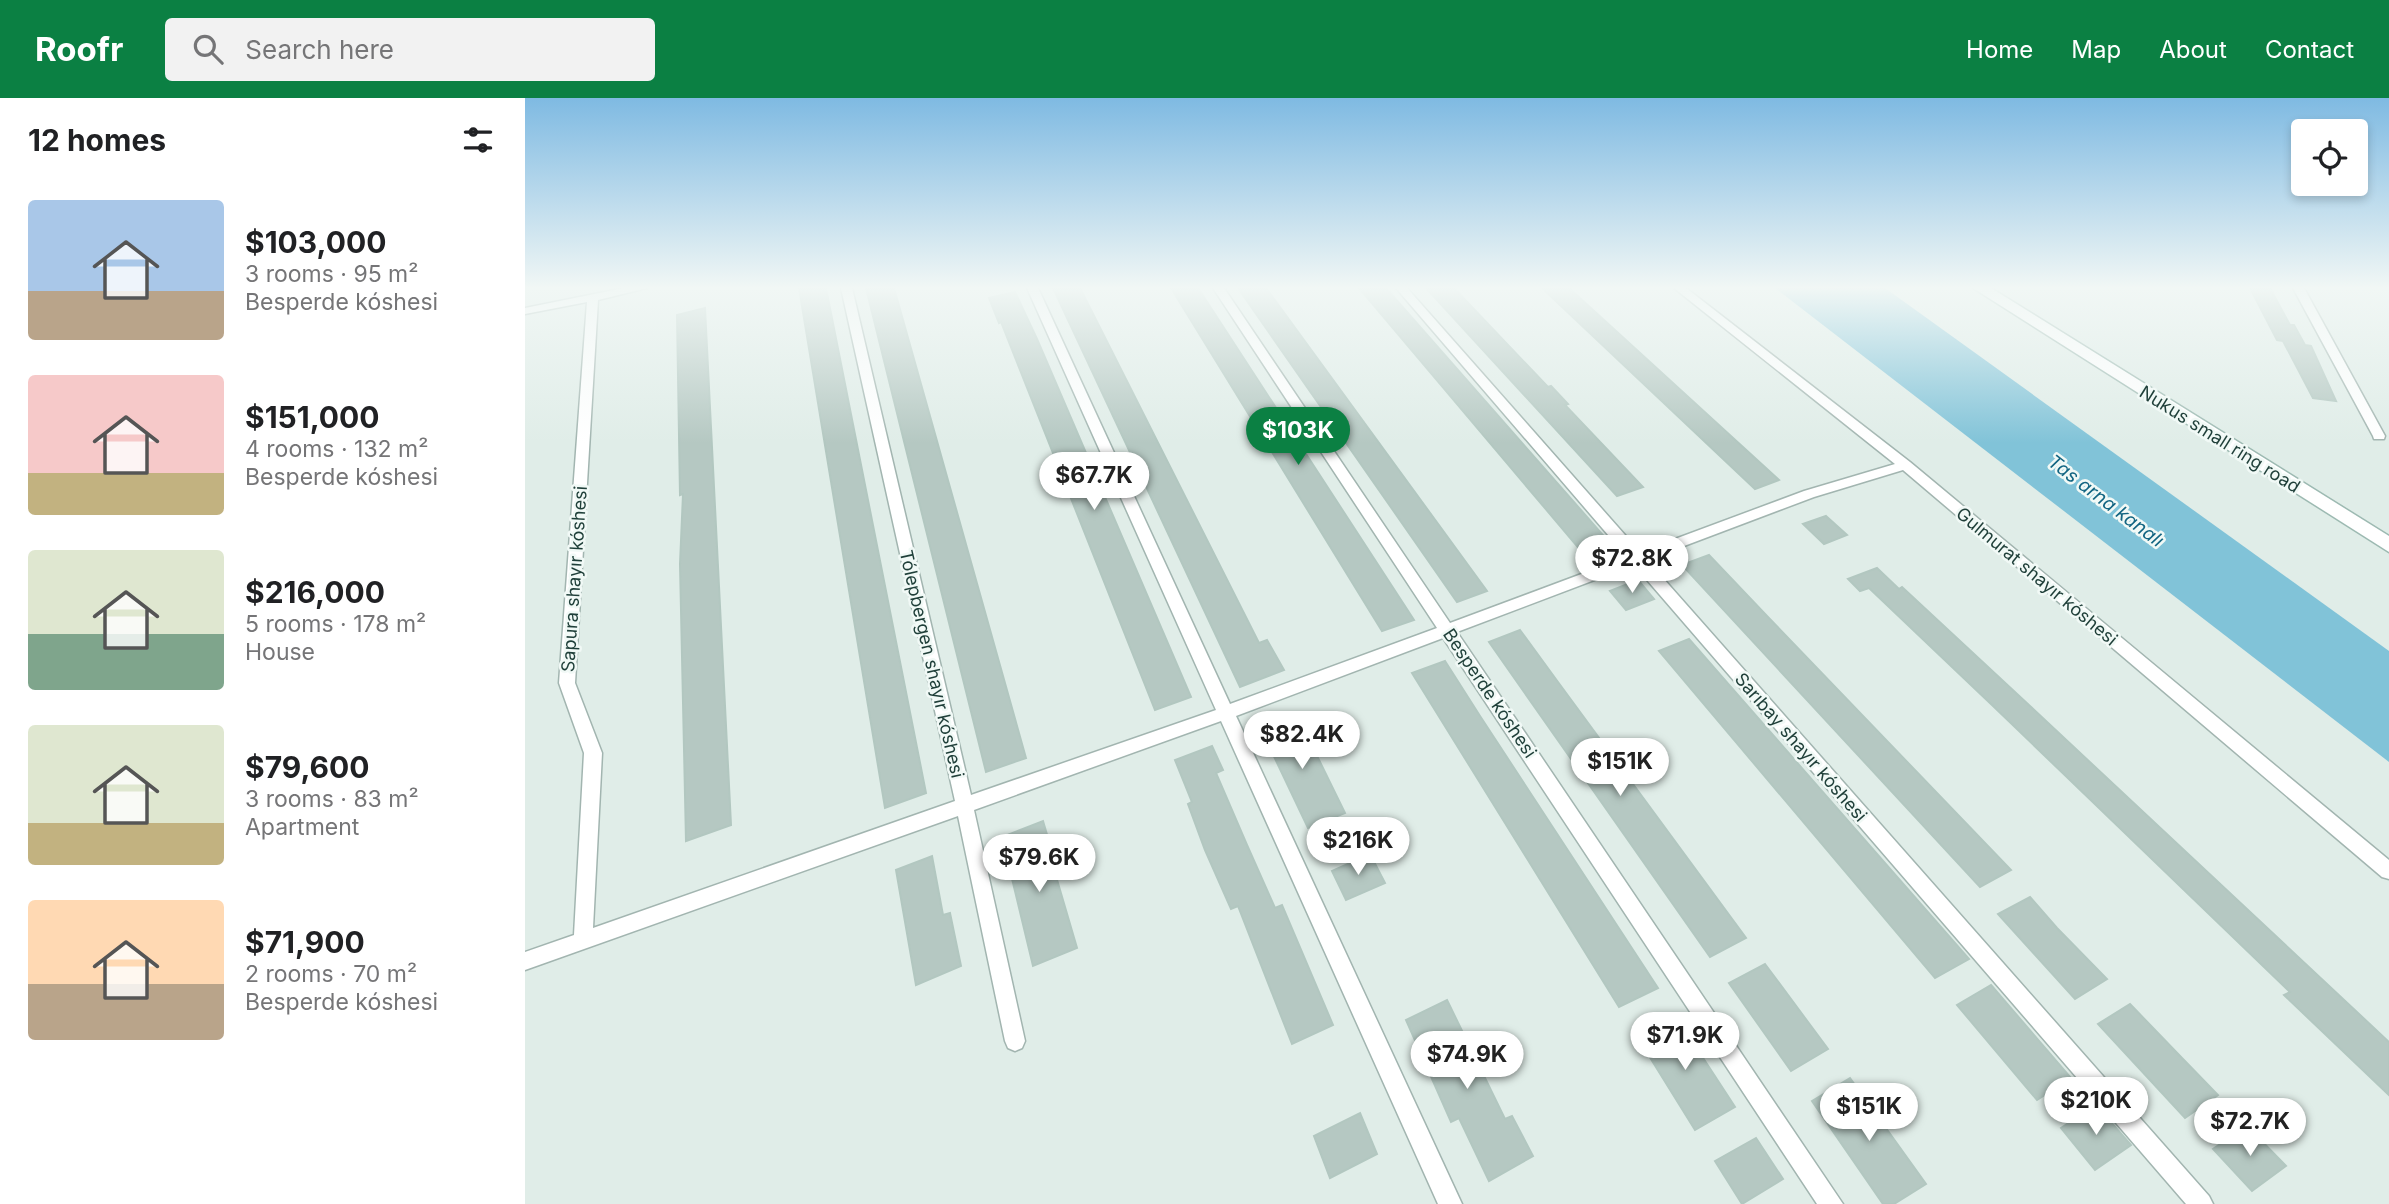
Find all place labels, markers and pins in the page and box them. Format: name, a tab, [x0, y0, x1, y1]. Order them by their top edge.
pin: $103K	[1249, 408, 1347, 467]
pin: $67.7K	[1037, 452, 1151, 512]
pin: $72.8K	[1575, 536, 1689, 595]
pin: $82.4K	[1245, 712, 1359, 771]
pin: $151K	[1571, 738, 1669, 798]
pin: $216K	[1309, 818, 1407, 877]
pin: $79.6K	[982, 834, 1096, 894]
pin: $71.9K	[1628, 1012, 1742, 1072]
pin: $74.9K	[1410, 1032, 1524, 1091]
pin: $210K	[2047, 1077, 2145, 1137]
pin: $151K	[1820, 1084, 1918, 1143]
pin: $72.7K	[2193, 1098, 2307, 1158]

